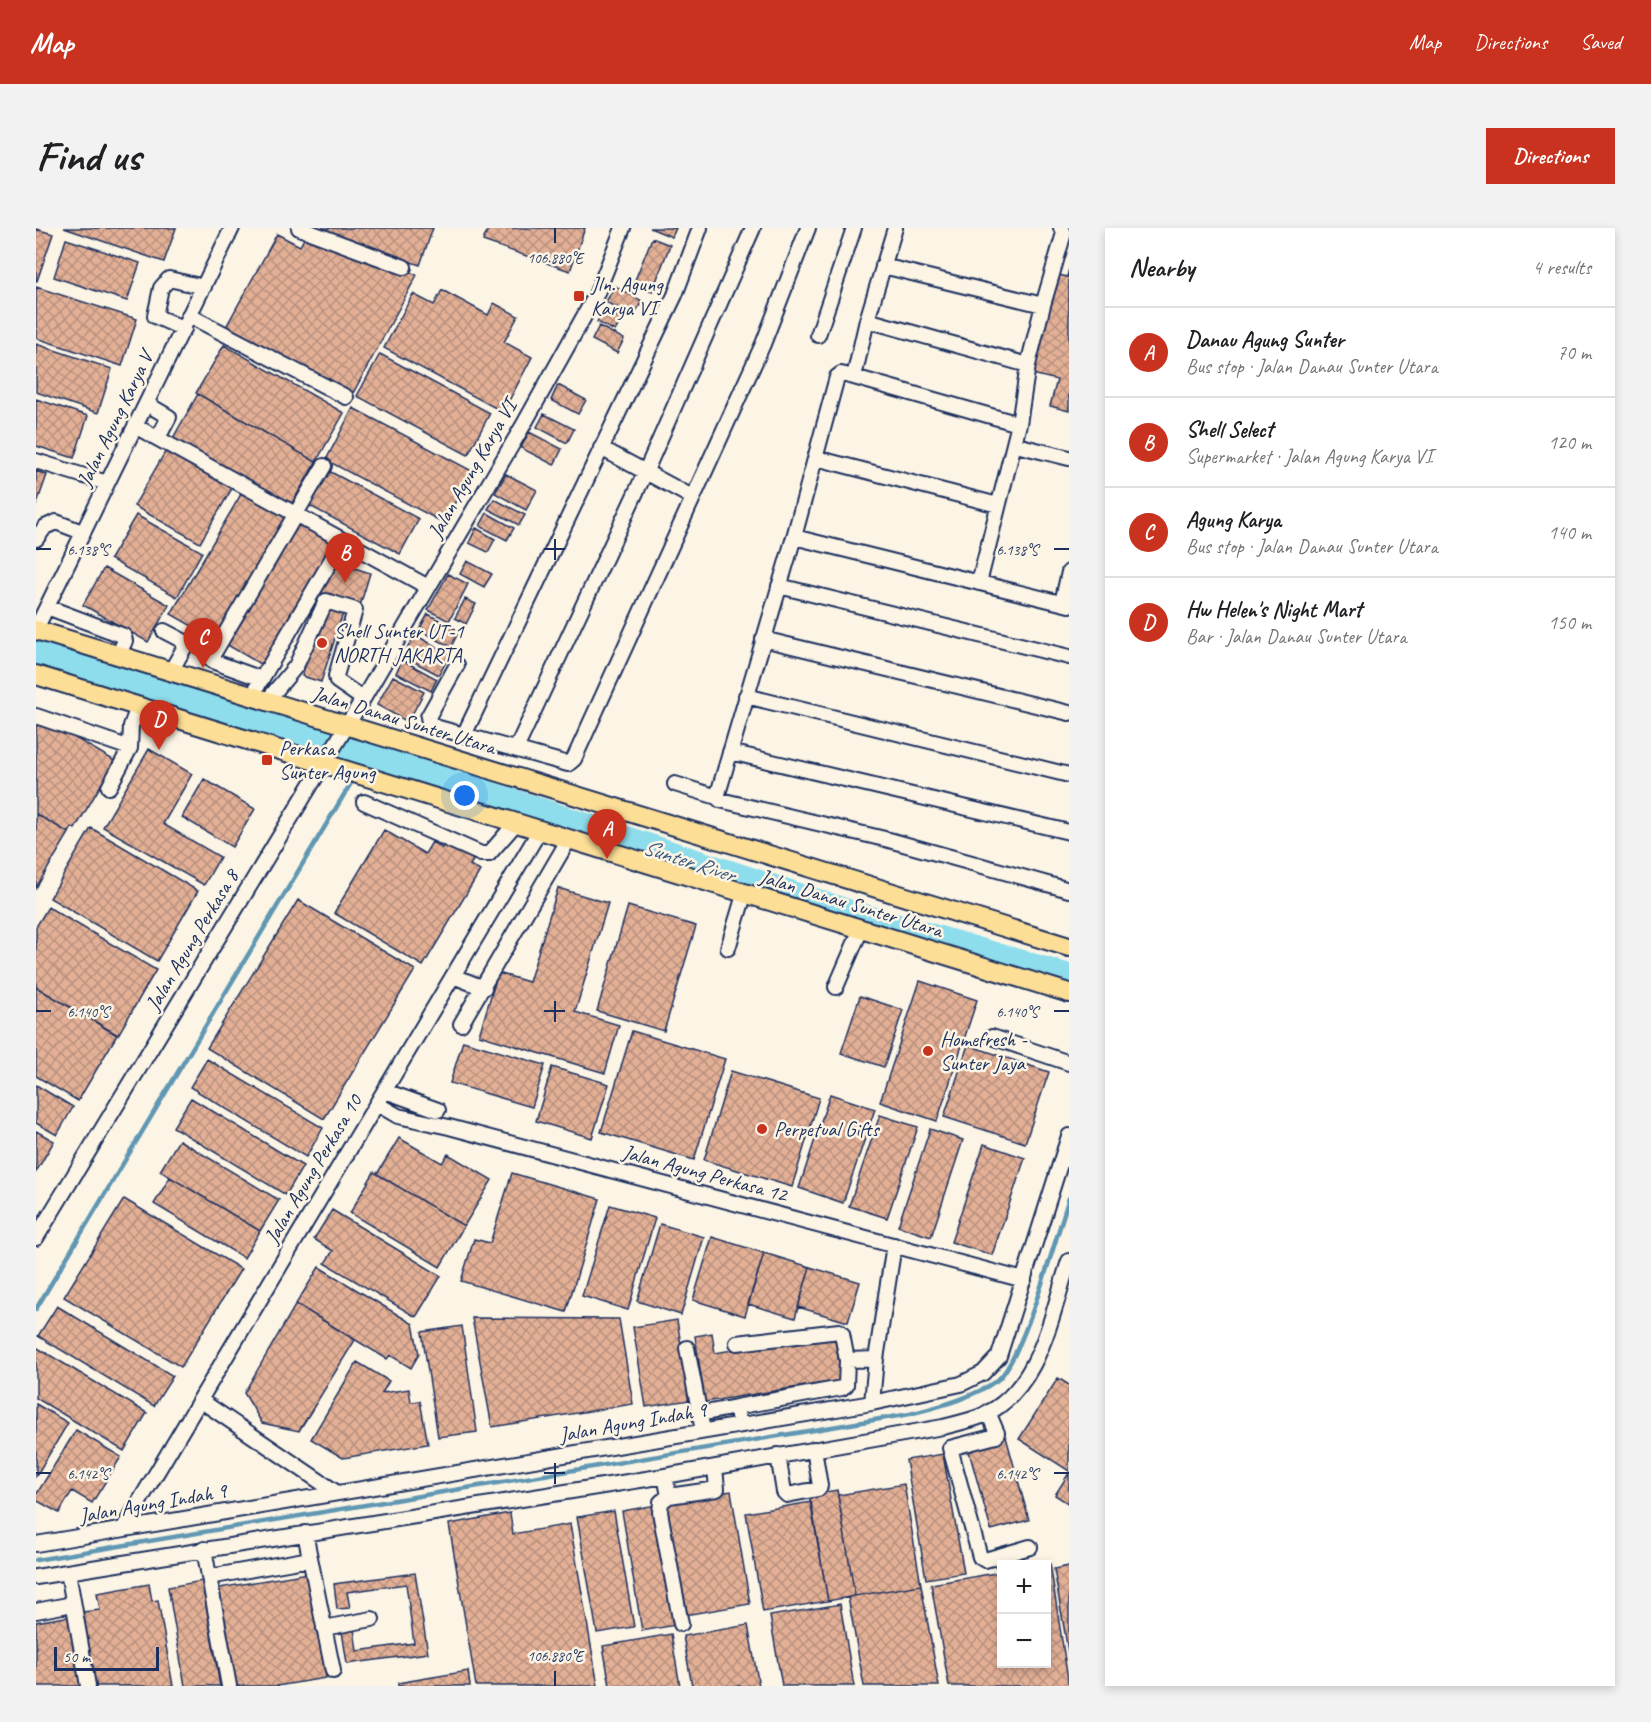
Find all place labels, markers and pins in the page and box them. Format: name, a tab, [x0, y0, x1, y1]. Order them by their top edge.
place label: Jln. Agung Karya VI	[590, 271, 664, 321]
marker: Jln. Agung Karya VI	[572, 289, 586, 303]
pin: B	[326, 534, 364, 583]
pin: C	[184, 618, 222, 668]
place label: Shell Sunter UT-1 NORTH JAKARTA	[334, 618, 465, 668]
marker: Shell Sunter UT-1 NORTH JAKARTA	[315, 636, 329, 650]
pin: D	[140, 700, 178, 750]
place label: Perkasa Sunter Agung	[279, 735, 377, 785]
marker: Perkasa Sunter Agung	[260, 753, 274, 767]
pin: A	[588, 810, 626, 859]
place label: Homefresh - Sunter Jaya	[940, 1026, 1028, 1076]
marker: Homefresh - Sunter Jaya	[921, 1044, 935, 1058]
place label: Perpetual Gifts	[774, 1116, 880, 1142]
marker: Perpetual Gifts	[755, 1122, 769, 1136]

